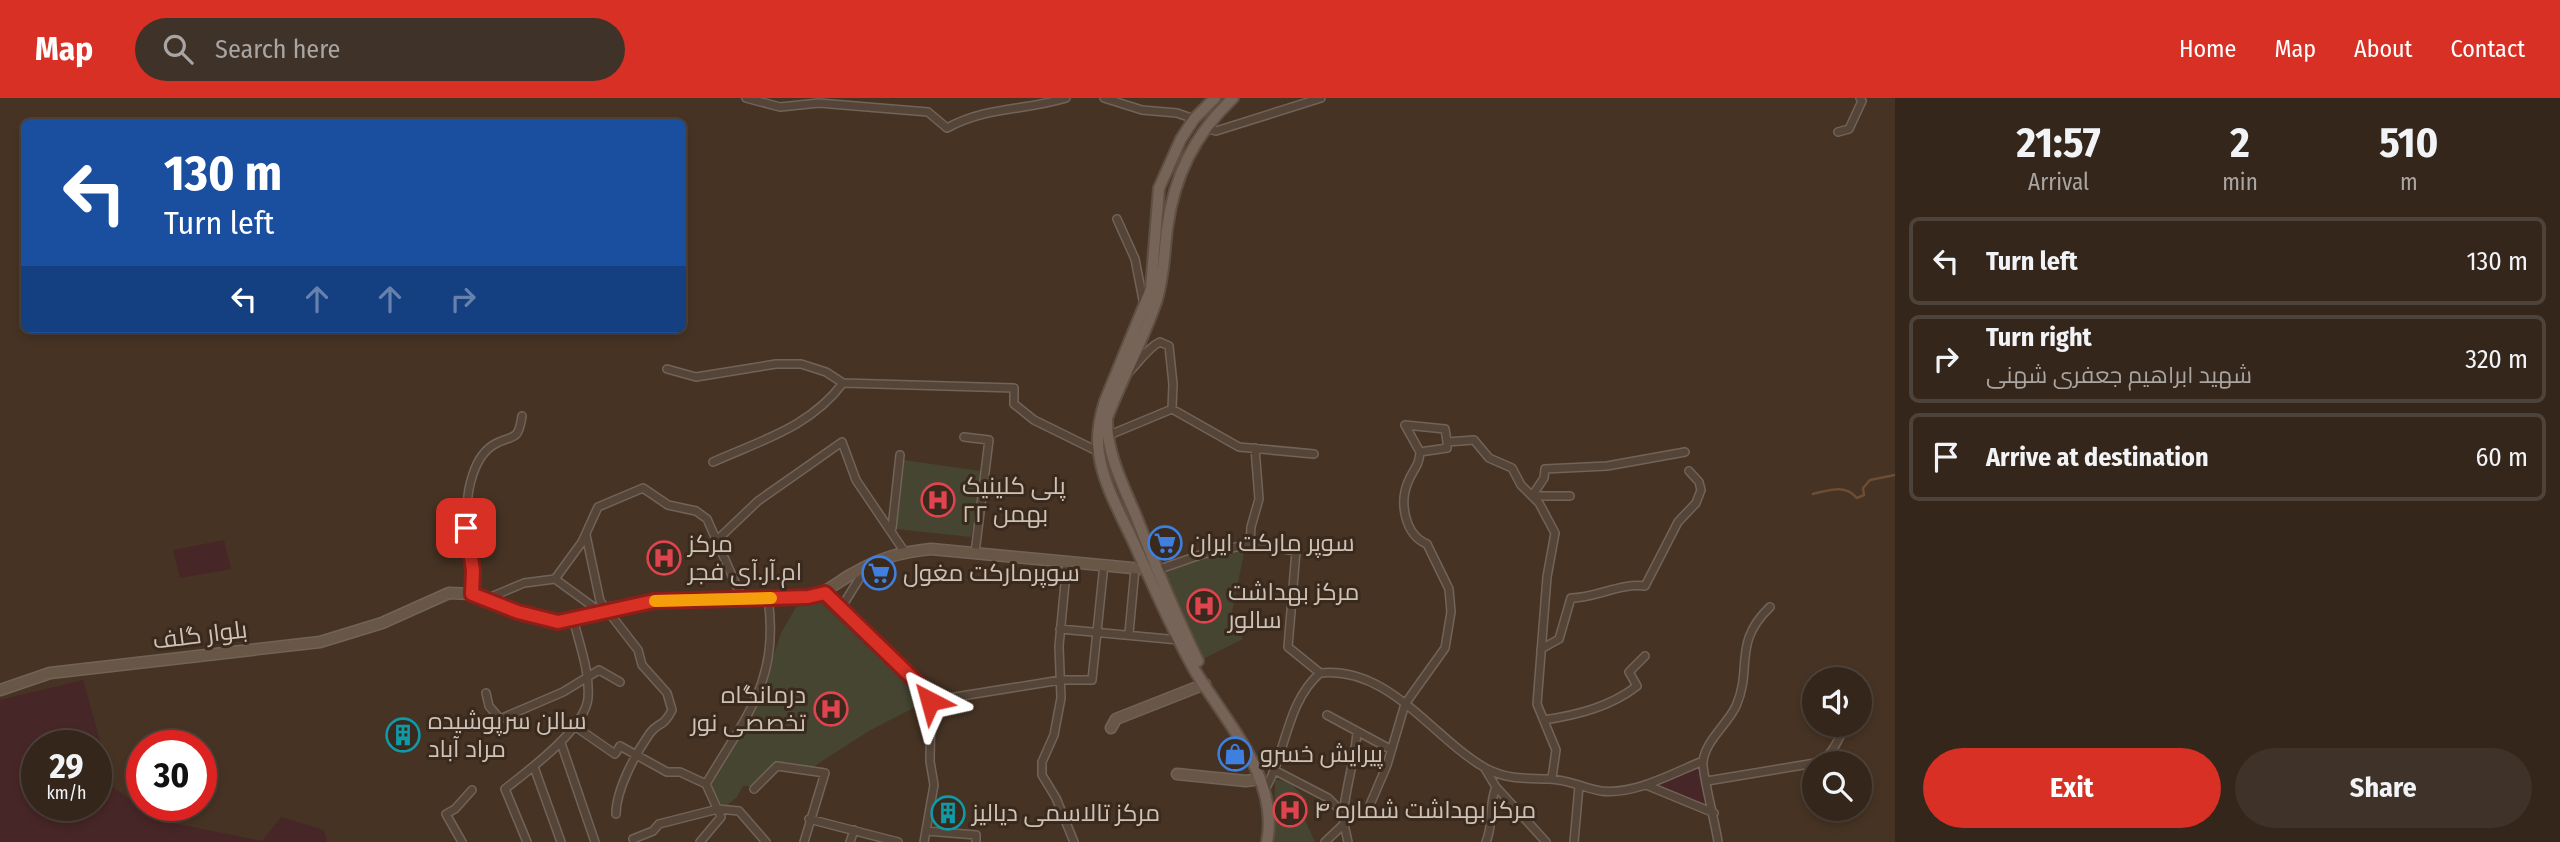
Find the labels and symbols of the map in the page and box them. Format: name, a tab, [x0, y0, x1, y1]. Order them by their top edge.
place label: پلی کلینیک ۲۲ بهمن	[962, 472, 1066, 528]
hospital icon: پلی کلینیک ۲۲ بهمن	[919, 481, 957, 519]
pin	[436, 498, 496, 558]
supermarket icon: سوپر مارکت ایران	[1146, 524, 1184, 562]
place label: سوپر مارکت ایران	[1190, 529, 1355, 559]
place label: مرکز ام.آر.آی فجر	[686, 530, 802, 588]
hospital icon: مرکز ام.آر.آی فجر	[645, 539, 683, 577]
supermarket icon: سوپرمارکت مغول	[860, 554, 898, 592]
place label: سوپرمارکت مغول	[903, 559, 1080, 589]
place label: مرکز بهداشت سالور	[1226, 578, 1359, 634]
hospital icon: مرکز بهداشت سالور	[1185, 587, 1223, 625]
street label: بلوار گلف	[151, 615, 249, 655]
position arrow	[893, 664, 967, 738]
place label: درمانگاه تخصصی نور	[689, 681, 807, 737]
hospital icon: درمانگاه تخصصی نور	[812, 690, 850, 728]
place label: سالن سرپوشیده مراد آباد	[428, 707, 587, 763]
building icon: سالن سرپوشیده مراد آباد	[384, 716, 422, 754]
speed limit sign: 30	[126, 730, 217, 821]
shop icon: پیرایش خسرو	[1216, 735, 1254, 773]
place label: پیرایش خسرو	[1260, 740, 1384, 770]
hospital icon: مرکز بهداشت شماره ۴	[1271, 791, 1309, 829]
building icon: مرکز تالاسمی دیالیز	[929, 794, 967, 832]
place label: مرکز بهداشت شماره ۴	[1314, 796, 1536, 824]
place label: مرکز تالاسمی دیالیز	[970, 799, 1160, 827]

